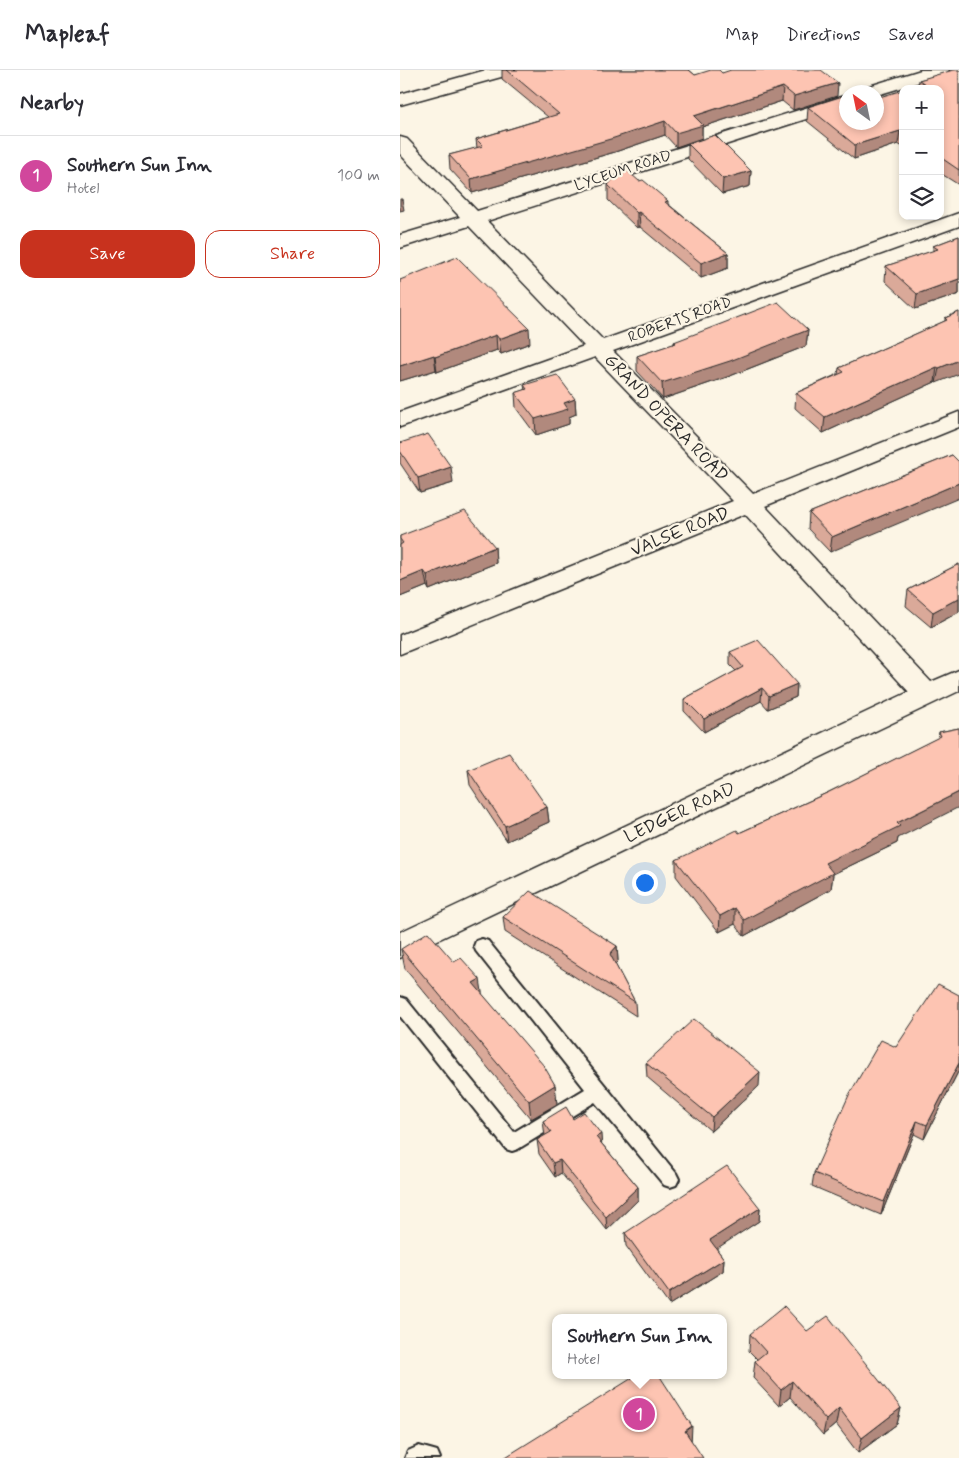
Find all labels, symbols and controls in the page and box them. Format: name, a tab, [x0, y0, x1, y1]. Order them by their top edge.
text: Mapleaf	[25, 19, 110, 50]
text: Map	[726, 23, 759, 47]
text: Directions	[787, 23, 861, 47]
text: Saved	[889, 23, 934, 47]
north arrow	[839, 85, 884, 130]
map controls	[899, 85, 944, 220]
button: +	[899, 85, 944, 130]
text: Nearby	[20, 89, 84, 117]
button: −	[899, 130, 944, 175]
street label: LYCEUM ROAD	[572, 146, 674, 196]
text: Southern Sun Inn	[67, 153, 212, 178]
text: 1	[32, 165, 40, 186]
text: 100 m	[337, 165, 380, 186]
button: layers	[899, 175, 944, 220]
text: Hotel	[67, 178, 100, 199]
button: Save	[20, 230, 195, 278]
button: Share	[205, 230, 380, 278]
street label: ROBERTS ROAD	[626, 292, 734, 348]
street label: GRAND OPERA ROAD	[598, 349, 734, 487]
street label: VALSE ROAD	[627, 501, 733, 563]
street label: LEDGER ROAD	[621, 777, 739, 849]
your location	[632, 870, 658, 896]
popup	[552, 1314, 727, 1379]
text: Southern Sun Inn	[567, 1324, 712, 1349]
text: Hotel	[567, 1349, 600, 1370]
pin: 1	[623, 1395, 655, 1433]

